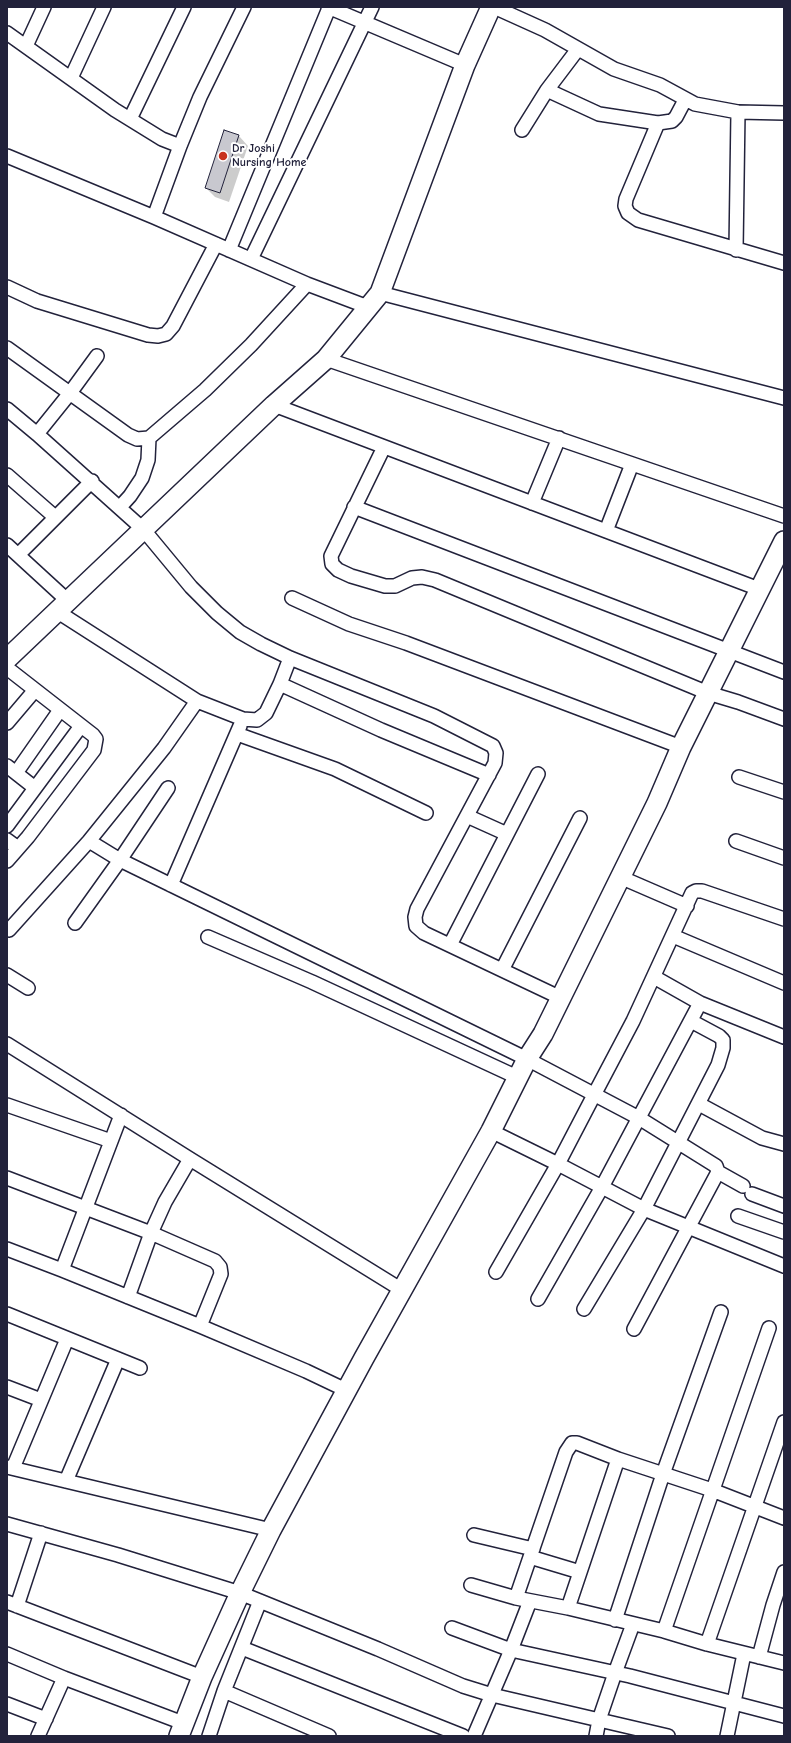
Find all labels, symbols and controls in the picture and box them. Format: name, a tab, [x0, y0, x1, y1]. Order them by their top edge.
place label: Dr Joshi Nursing Home	[232, 142, 306, 170]
marker: Dr Joshi Nursing Home	[217, 150, 229, 162]

